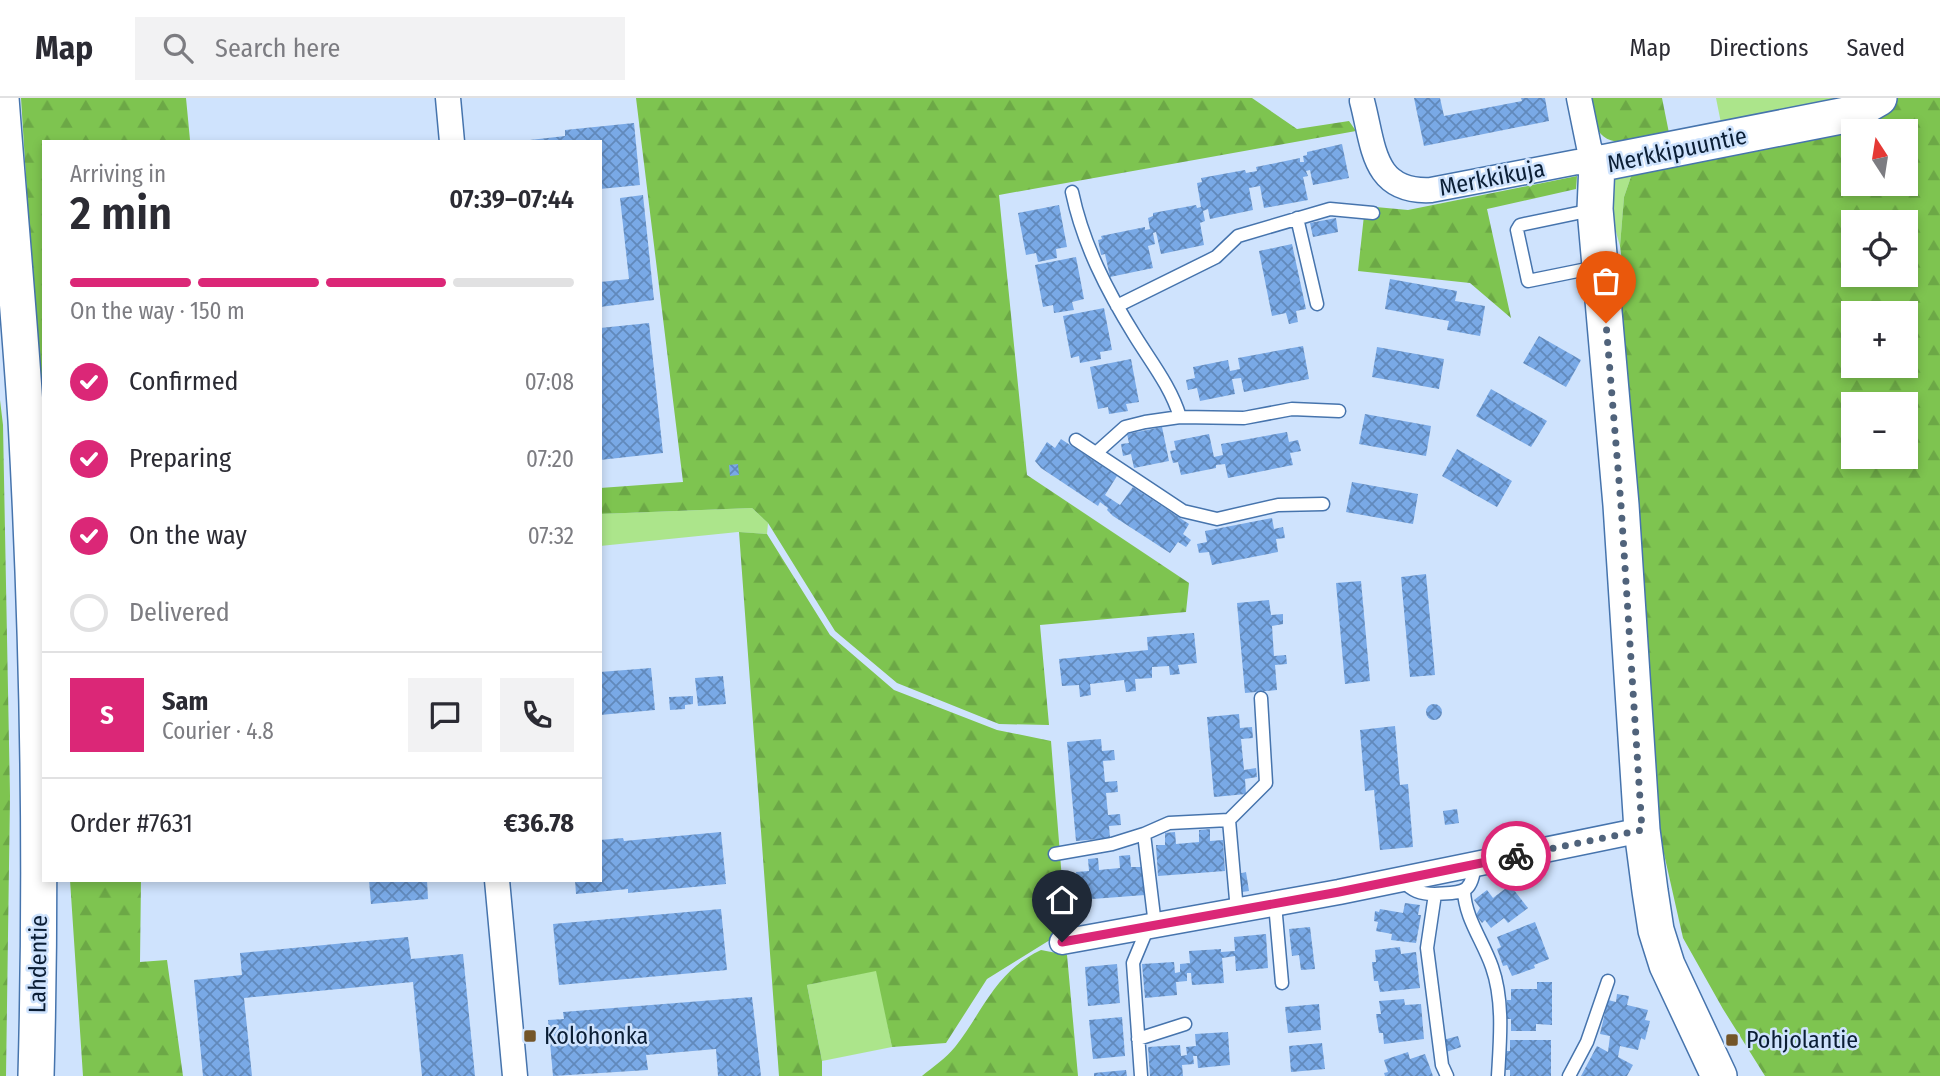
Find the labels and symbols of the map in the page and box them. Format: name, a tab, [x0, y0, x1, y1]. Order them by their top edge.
north arrow	[1841, 119, 1918, 196]
street label: Merkkipuuntie	[1605, 122, 1749, 178]
street label: Merkkikuja	[1437, 154, 1547, 202]
pin	[1576, 251, 1636, 323]
courier	[1481, 821, 1551, 891]
pin	[1032, 870, 1092, 942]
street label: Lahdentie	[23, 915, 53, 1013]
place label: Kolohonka	[544, 1022, 648, 1050]
place label: Pohjolantie	[1746, 1026, 1858, 1054]
marker: Kolohonka	[522, 1028, 538, 1044]
marker: Pohjolantie	[1724, 1032, 1740, 1048]

